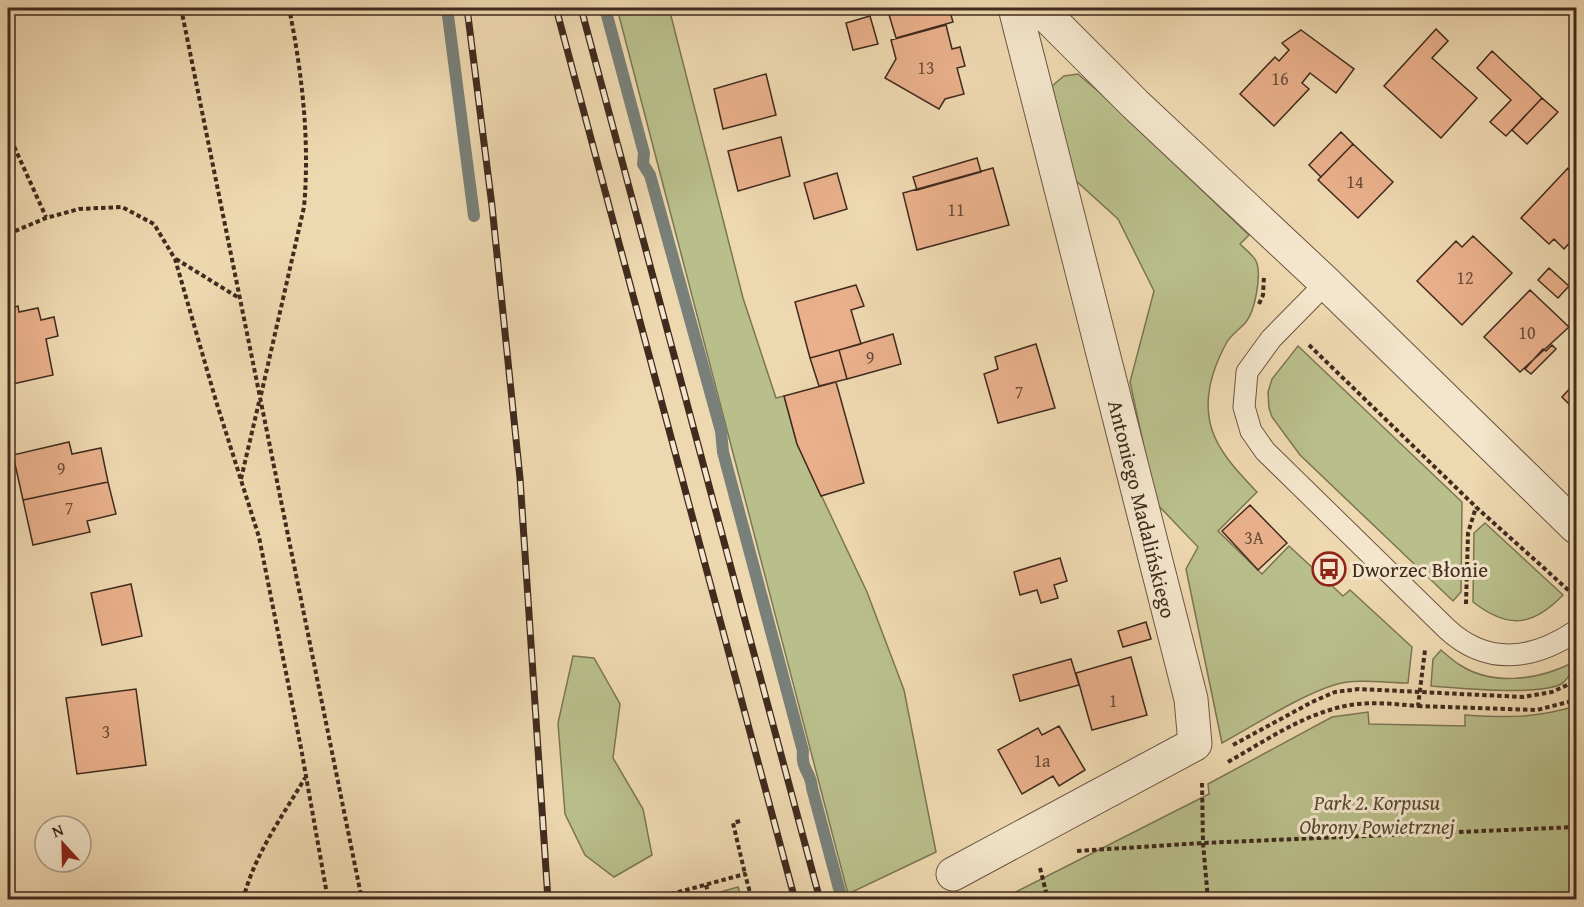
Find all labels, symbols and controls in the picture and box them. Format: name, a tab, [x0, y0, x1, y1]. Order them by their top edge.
house number: 13	[917, 54, 935, 81]
house number: 16	[1271, 65, 1289, 92]
house number: 14	[1346, 168, 1364, 195]
house number: 11	[947, 196, 965, 223]
house number: 12	[1456, 264, 1474, 291]
house number: 10	[1518, 319, 1536, 346]
house number: 9	[866, 344, 874, 371]
house number: 7	[1015, 378, 1023, 405]
street label: Antoniego Madalińskiego	[1100, 397, 1184, 621]
house number: 9	[57, 455, 65, 482]
house number: 7	[65, 494, 73, 521]
house number: 3A	[1244, 524, 1264, 551]
bus stop icon: Dworzec Błonie	[1311, 551, 1347, 587]
place label: Dworzec Błonie	[1352, 554, 1488, 585]
house number: 1	[1109, 687, 1117, 714]
house number: 3	[102, 718, 110, 745]
house number: 1a	[1033, 747, 1051, 774]
park label: Park 2. Korpusu Obrony Powietrznej	[1299, 787, 1455, 842]
north arrow	[33, 814, 93, 874]
text: N	[48, 817, 67, 843]

